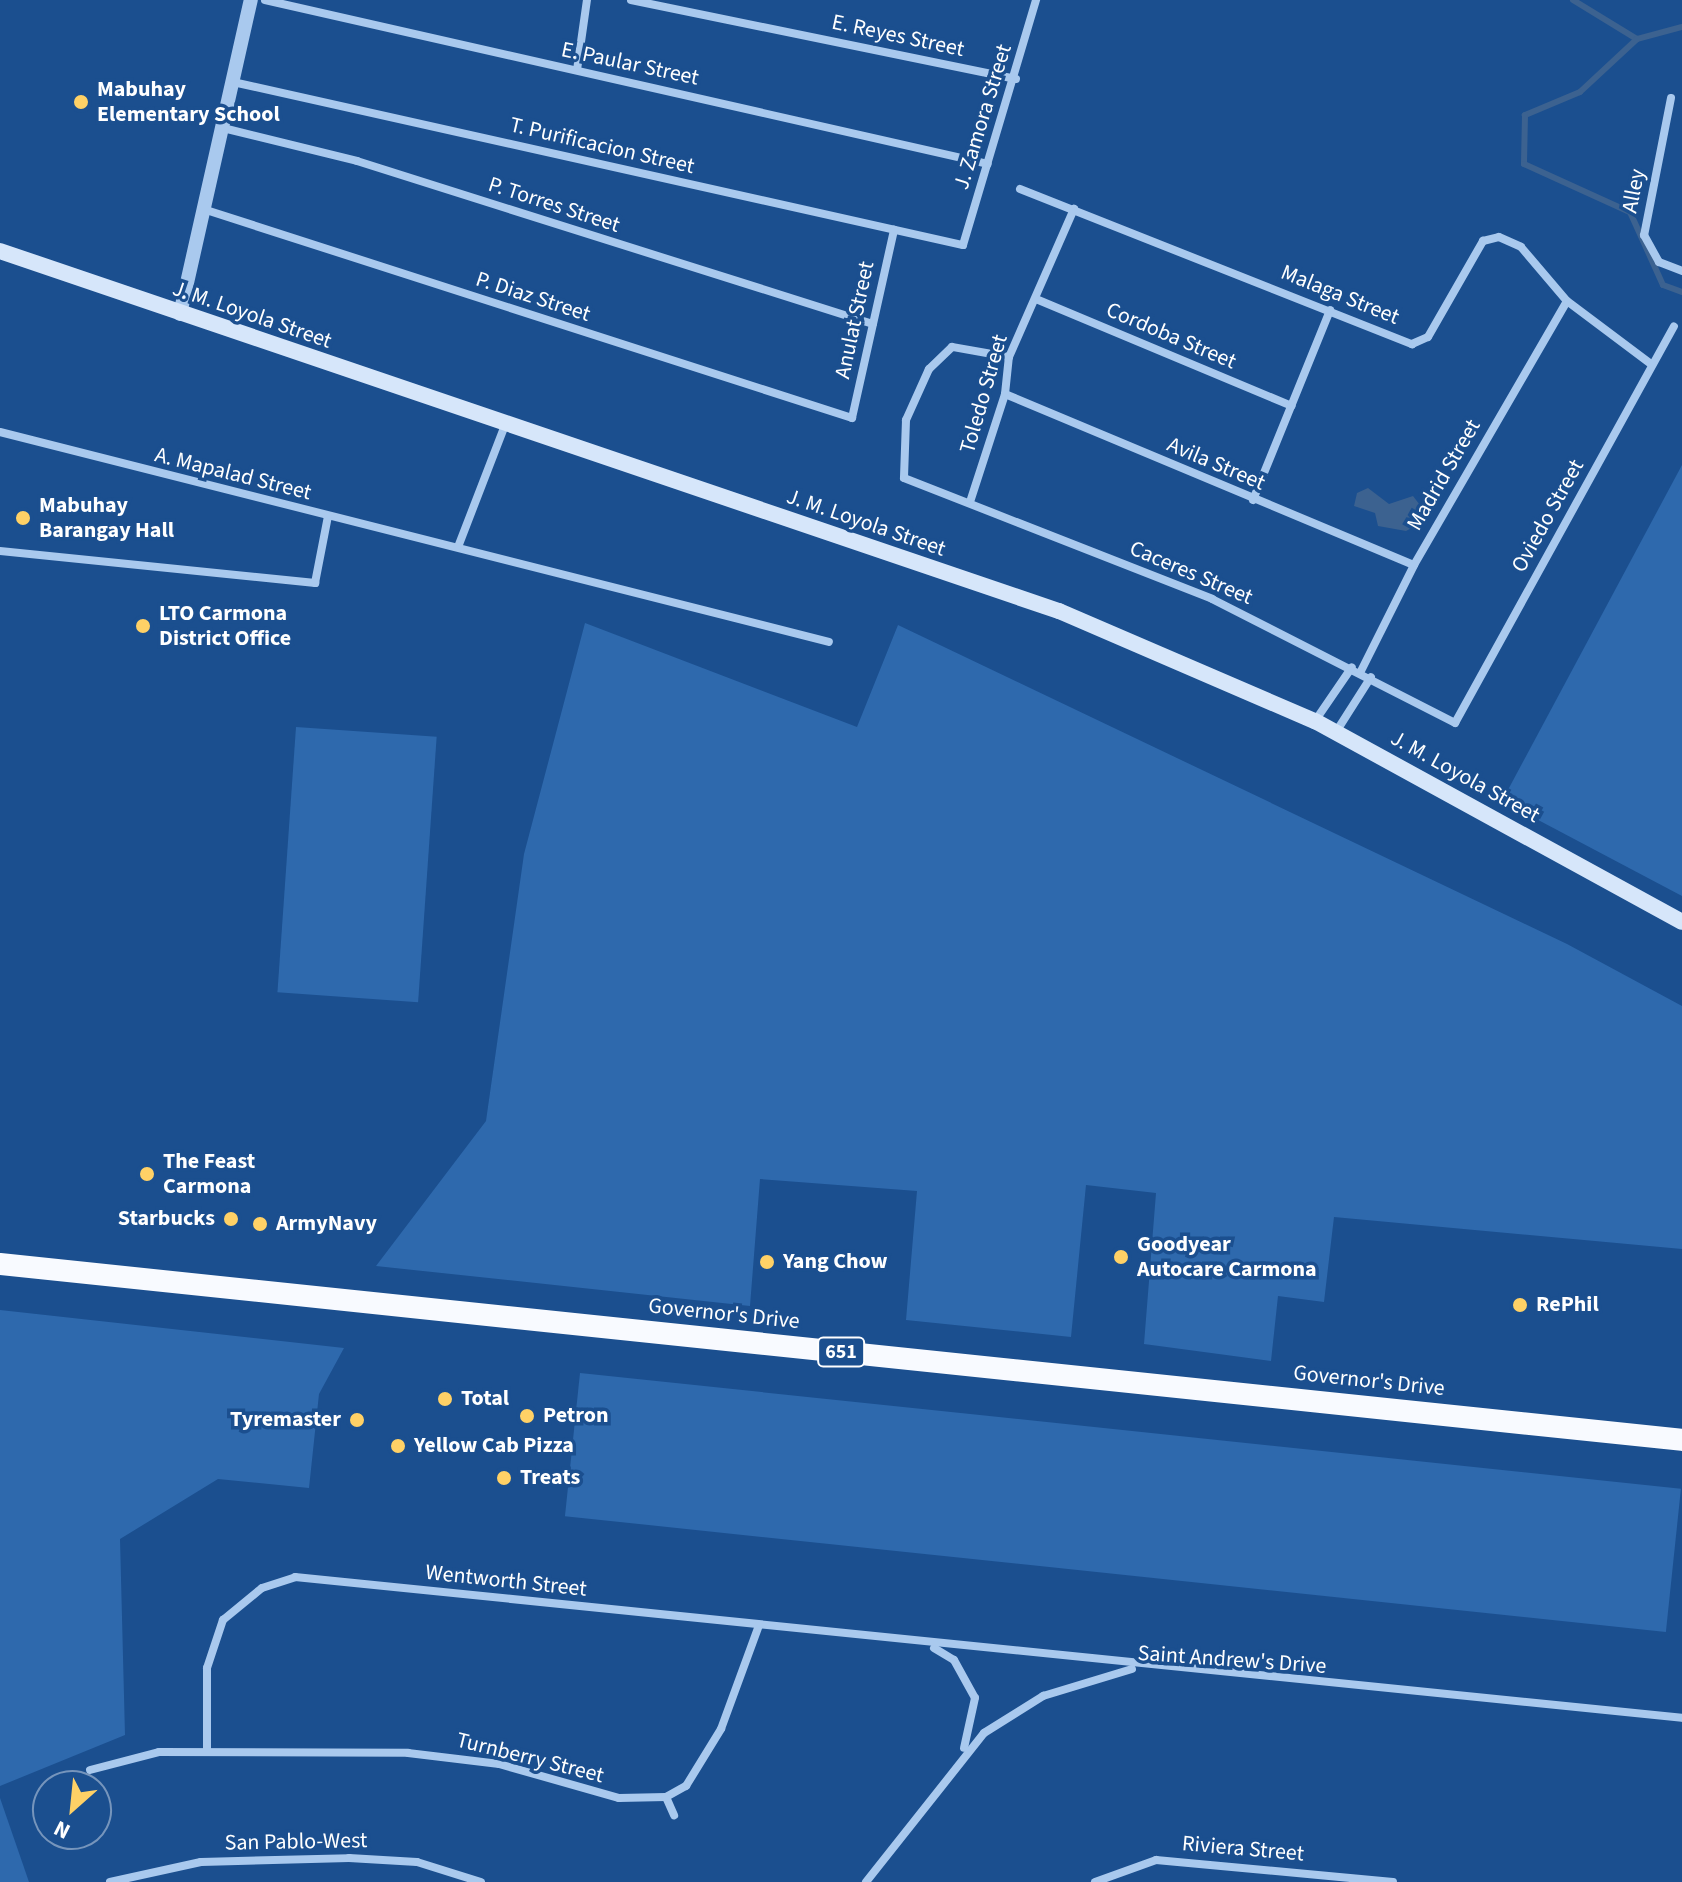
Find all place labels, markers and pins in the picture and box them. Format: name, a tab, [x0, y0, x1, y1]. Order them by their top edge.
place label: Mabuhay Elementary School	[97, 76, 280, 128]
marker: Mabuhay Elementary School	[72, 93, 90, 111]
place label: Mabuhay Barangay Hall	[39, 492, 174, 544]
marker: Mabuhay Barangay Hall	[14, 509, 32, 527]
place label: LTO Carmona District Office	[159, 600, 291, 652]
marker: LTO Carmona District Office	[134, 617, 152, 635]
place label: The Feast Carmona	[163, 1148, 255, 1200]
marker: The Feast Carmona	[138, 1165, 156, 1183]
place label: Starbucks	[118, 1206, 215, 1232]
marker: Starbucks	[222, 1210, 240, 1228]
place label: ArmyNavy	[276, 1211, 377, 1237]
marker: ArmyNavy	[251, 1215, 269, 1233]
place label: Goodyear Autocare Carmona	[1137, 1231, 1317, 1282]
marker: Goodyear Autocare Carmona	[1112, 1248, 1130, 1266]
place label: Yang Chow	[783, 1249, 888, 1275]
marker: Yang Chow	[758, 1253, 776, 1271]
place label: RePhil	[1536, 1292, 1599, 1318]
marker: RePhil	[1511, 1296, 1529, 1314]
place label: Total	[461, 1386, 509, 1412]
marker: Total	[436, 1390, 454, 1408]
place label: Petron	[543, 1403, 609, 1429]
place label: Tyremaster	[230, 1407, 341, 1433]
marker: Petron	[518, 1407, 536, 1425]
marker: Tyremaster	[348, 1411, 366, 1429]
place label: Yellow Cab Pizza	[414, 1433, 574, 1459]
marker: Yellow Cab Pizza	[389, 1437, 407, 1455]
place label: Treats	[520, 1465, 580, 1491]
marker: Treats	[495, 1469, 513, 1487]

